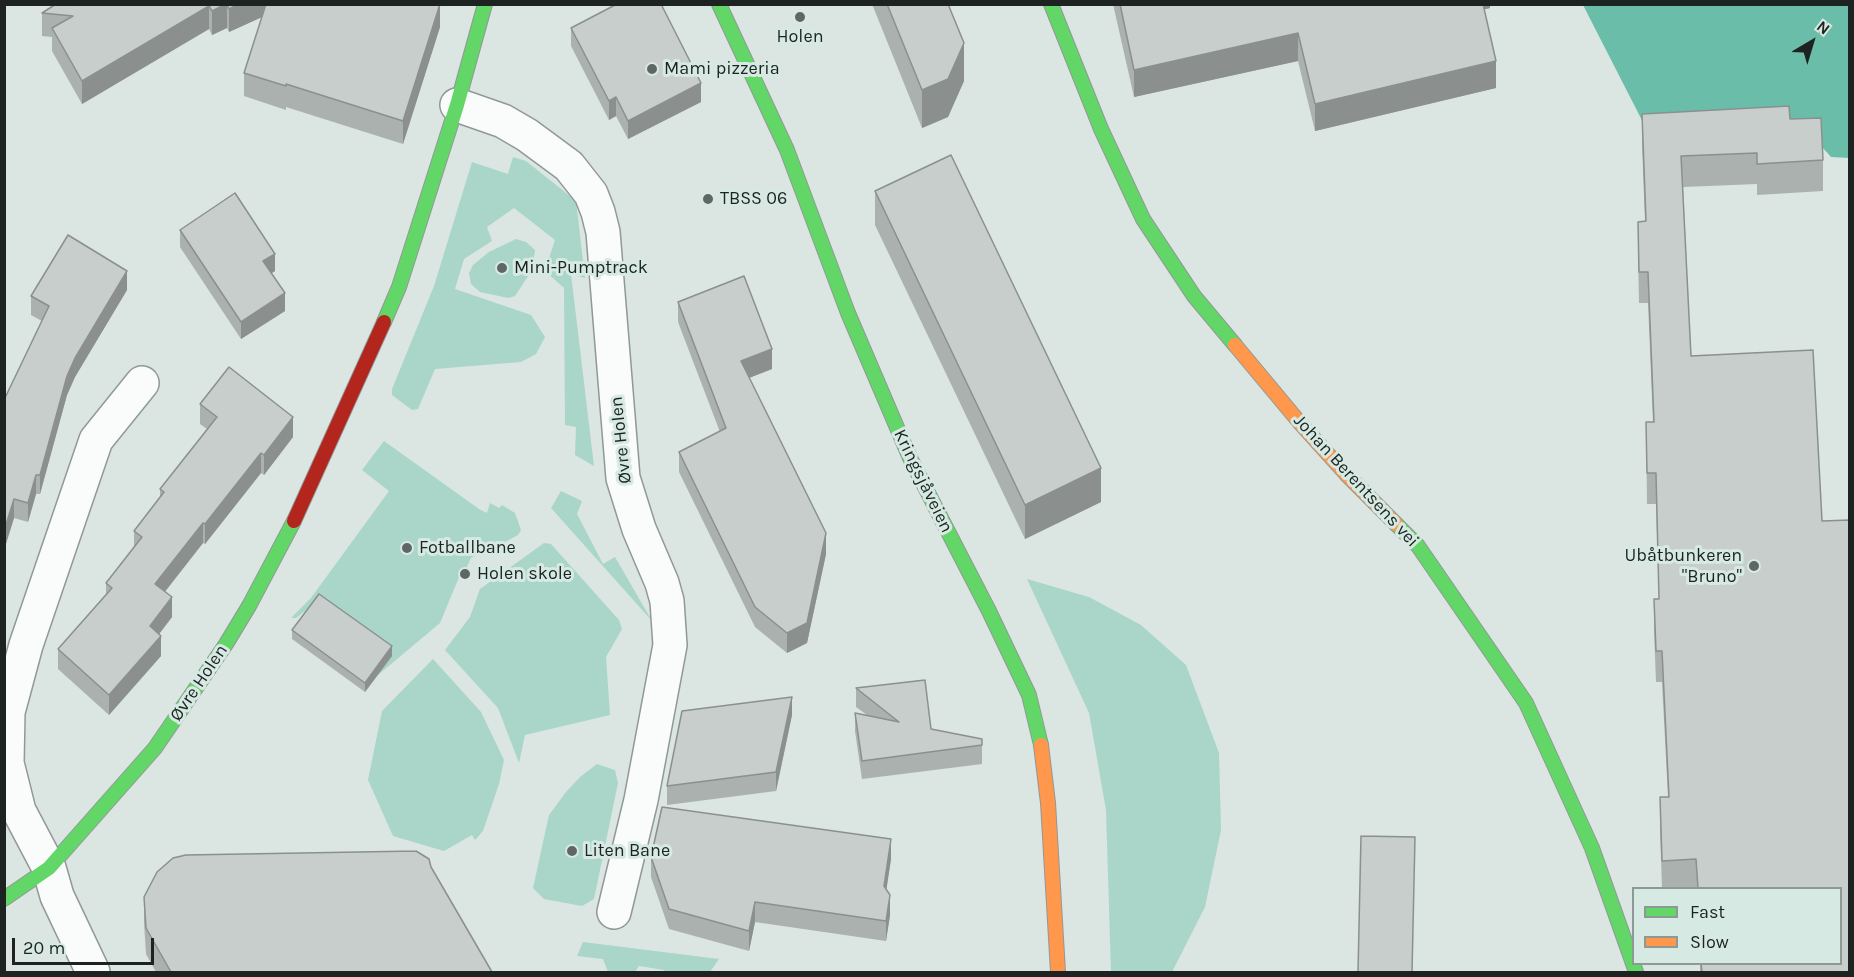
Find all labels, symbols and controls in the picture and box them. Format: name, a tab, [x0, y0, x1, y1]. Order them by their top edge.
marker: Holen	[793, 10, 807, 24]
north arrow	[1782, 12, 1842, 72]
text: N	[1813, 16, 1834, 38]
place label: Holen	[776, 26, 824, 48]
place label: Mami pizzeria	[664, 58, 780, 80]
marker: Mami pizzeria	[645, 62, 659, 76]
place label: TBSS 06	[720, 188, 787, 210]
marker: TBSS 06	[701, 192, 715, 206]
place label: Mini-Pumptrack	[514, 257, 648, 279]
marker: Mini-Pumptrack	[495, 261, 509, 275]
street label: Øvre Holen	[606, 395, 636, 485]
street label: Johan Berentsens vei	[1289, 410, 1423, 552]
street label: Kringsjåveien	[889, 426, 957, 536]
place label: Fotballbane	[419, 537, 516, 559]
marker: Fotballbane	[400, 541, 414, 555]
place label: Ubåtbunkeren "Bruno"	[1624, 545, 1742, 588]
marker: Ubåtbunkeren "Bruno"	[1747, 559, 1761, 573]
place label: Holen skole	[477, 563, 572, 585]
marker: Holen skole	[458, 567, 472, 581]
street label: Øvre Holen	[166, 641, 232, 725]
place label: Liten Bane	[584, 840, 670, 862]
marker: Liten Bane	[565, 844, 579, 858]
legend	[1632, 887, 1842, 965]
text: Fast	[1690, 901, 1725, 923]
scale bar	[15, 926, 158, 964]
text: Slow	[1690, 931, 1729, 953]
text: 20 m	[23, 937, 65, 959]

